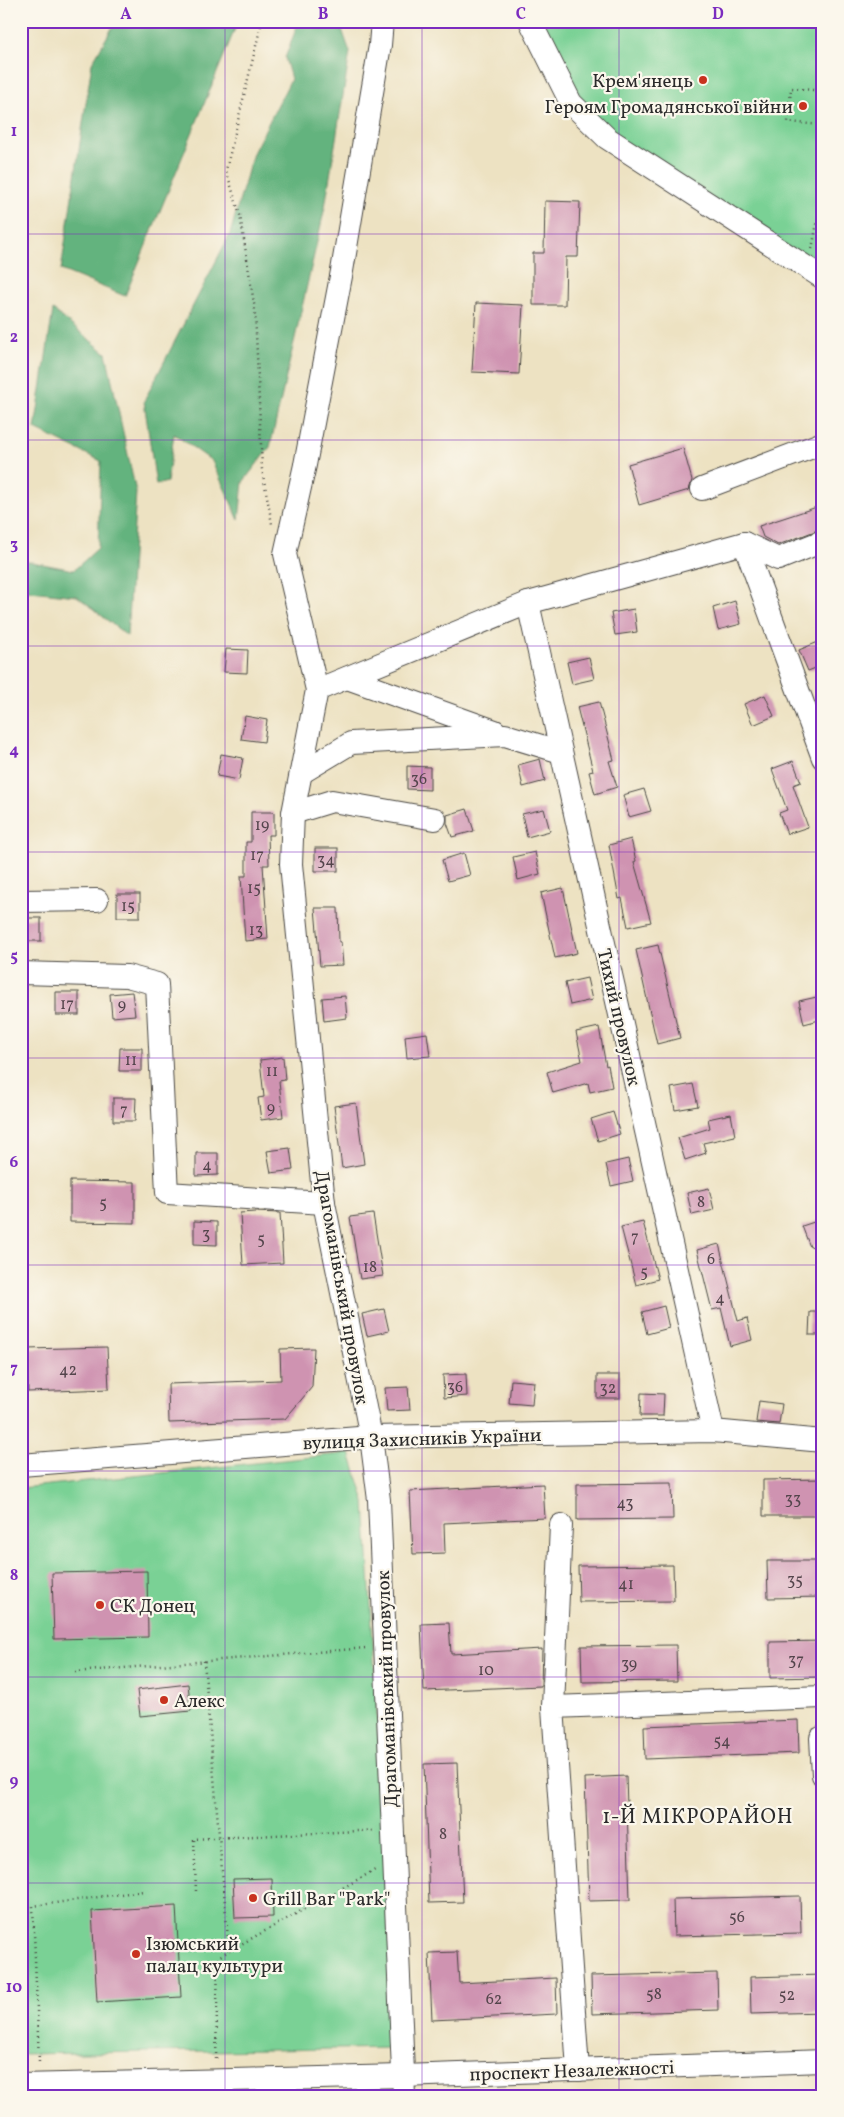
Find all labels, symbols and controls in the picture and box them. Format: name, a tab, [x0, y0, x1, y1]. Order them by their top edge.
text: A	[120, 4, 132, 26]
text: B	[318, 4, 329, 26]
text: C	[516, 4, 526, 26]
text: D	[712, 4, 724, 26]
place label: Крем'янець	[592, 69, 693, 95]
marker: Крем'янець	[697, 74, 709, 86]
place label: Героям Громадянської війни	[545, 95, 793, 121]
marker: Героям Громадянської війни	[797, 100, 809, 112]
text: 1	[11, 121, 17, 143]
text: 2	[10, 327, 18, 349]
text: 3	[10, 534, 18, 556]
text: 4	[9, 740, 19, 762]
house number: 36	[411, 769, 427, 791]
house number: 19	[255, 815, 269, 837]
house number: 17	[250, 845, 264, 867]
house number: 34	[317, 850, 335, 872]
house number: 15	[247, 878, 261, 900]
house number: 15	[121, 896, 135, 918]
house number: 13	[249, 920, 263, 942]
text: 5	[10, 946, 18, 968]
street label: Тихий провулок	[590, 946, 646, 1089]
house number: 17	[60, 994, 74, 1016]
house number: 9	[118, 995, 126, 1017]
house number: 11	[125, 1050, 137, 1072]
house number: 11	[266, 1061, 278, 1083]
house number: 9	[267, 1098, 275, 1120]
house number: 7	[120, 1100, 128, 1122]
text: 6	[10, 1152, 19, 1174]
house number: 4	[202, 1155, 212, 1177]
street label: Драгоманівський провулок	[308, 1168, 374, 1407]
house number: 8	[697, 1192, 705, 1214]
house number: 5	[99, 1193, 107, 1215]
house number: 3	[202, 1224, 210, 1246]
house number: 7	[631, 1227, 639, 1249]
house number: 5	[257, 1229, 265, 1251]
house number: 6	[707, 1249, 715, 1271]
house number: 18	[363, 1257, 377, 1279]
house number: 5	[640, 1262, 648, 1284]
house number: 4	[715, 1288, 725, 1310]
text: 7	[10, 1358, 18, 1380]
house number: 42	[59, 1360, 77, 1382]
house number: 36	[447, 1377, 463, 1399]
house number: 32	[600, 1378, 616, 1400]
street label: вулиця Захисників України	[302, 1423, 542, 1457]
house number: 33	[785, 1489, 801, 1511]
house number: 43	[616, 1493, 634, 1515]
text: 8	[10, 1565, 18, 1587]
street label: Драгоманівський провулок	[371, 1570, 405, 1808]
house number: 35	[787, 1570, 803, 1592]
house number: 41	[618, 1574, 634, 1596]
place label: СК Донец	[110, 1594, 196, 1620]
marker: СК Донец	[94, 1599, 106, 1611]
house number: 37	[788, 1650, 804, 1672]
house number: 39	[621, 1654, 637, 1676]
house number: 10	[478, 1660, 494, 1682]
place label: Алекс	[174, 1689, 225, 1715]
marker: Алекс	[158, 1694, 170, 1706]
house number: 54	[713, 1731, 731, 1753]
text: 9	[10, 1771, 19, 1793]
district label: 1-Й МІКРОРАЙОН	[602, 1803, 794, 1832]
house number: 8	[439, 1824, 447, 1846]
place label: Grill Bar "Park"	[263, 1887, 390, 1913]
marker: Grill Bar "Park"	[247, 1892, 259, 1904]
house number: 56	[729, 1907, 745, 1929]
place label: Ізюмський палац культури	[146, 1932, 283, 1980]
marker: Ізюмський палац культури	[130, 1948, 142, 1960]
text: 10	[6, 1977, 22, 1999]
house number: 58	[646, 1984, 662, 2006]
house number: 52	[779, 1985, 795, 2007]
house number: 62	[486, 1989, 502, 2011]
street label: проспект Незалежності	[469, 2055, 675, 2089]

